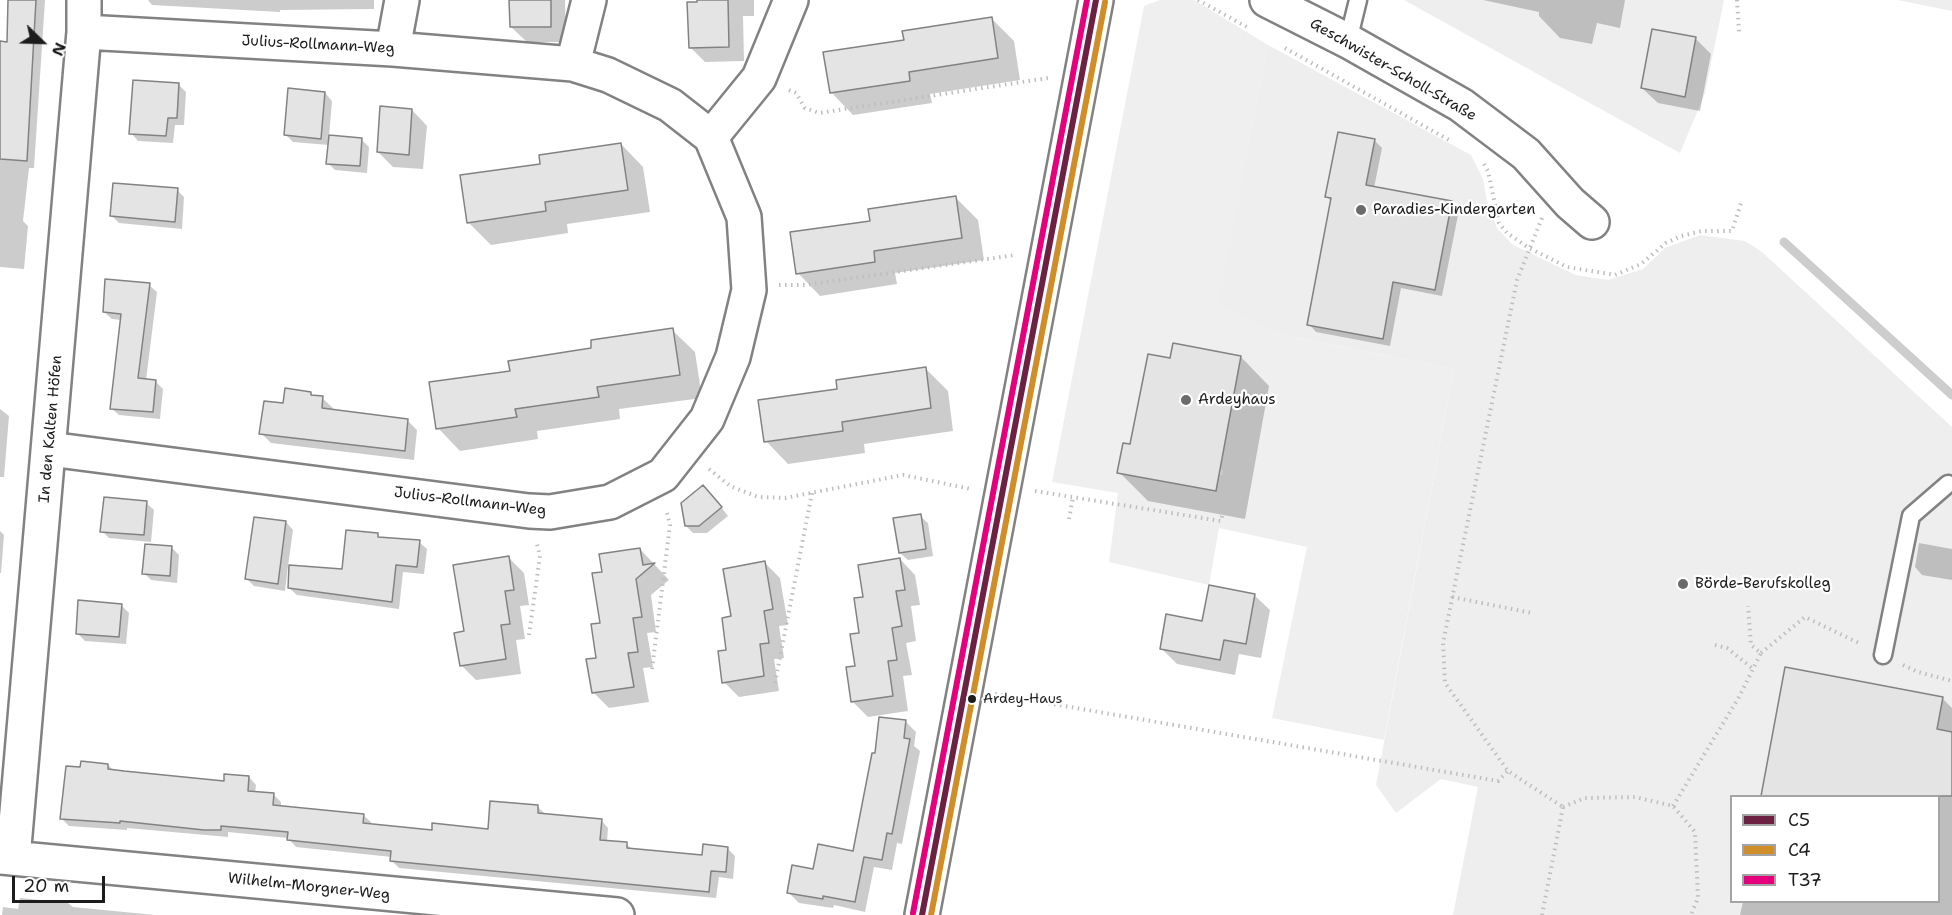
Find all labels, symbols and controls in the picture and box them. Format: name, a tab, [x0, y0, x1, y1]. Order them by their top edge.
north arrow	[12, 12, 72, 72]
street label: Geschwister-Scholl-Straße	[1307, 15, 1479, 125]
street label: Julius-Rollmann-Weg	[241, 32, 395, 58]
text: N	[47, 39, 71, 59]
place label: Paradies-Kindergarten	[1373, 201, 1535, 219]
marker: Paradies-Kindergarten	[1354, 203, 1368, 217]
street label: In den Kalten Höfen	[36, 354, 66, 504]
place label: Ardeyhaus	[1198, 391, 1276, 409]
marker: Ardeyhaus	[1179, 393, 1193, 407]
street label: Julius-Rollmann-Weg	[393, 484, 547, 520]
place label: Börde-Berufskolleg	[1695, 575, 1831, 593]
marker: Börde-Berufskolleg	[1676, 577, 1690, 591]
place label: Ardey-Haus	[983, 691, 1063, 707]
marker: Ardey-Haus	[966, 693, 978, 705]
legend	[1730, 795, 1940, 903]
text: C5	[1788, 808, 1810, 832]
text: C4	[1788, 838, 1811, 862]
scale bar	[15, 864, 108, 902]
text: T37	[1788, 868, 1822, 892]
street label: Wilhelm-Morgner-Weg	[227, 870, 391, 904]
text: 20 m	[23, 874, 69, 898]

